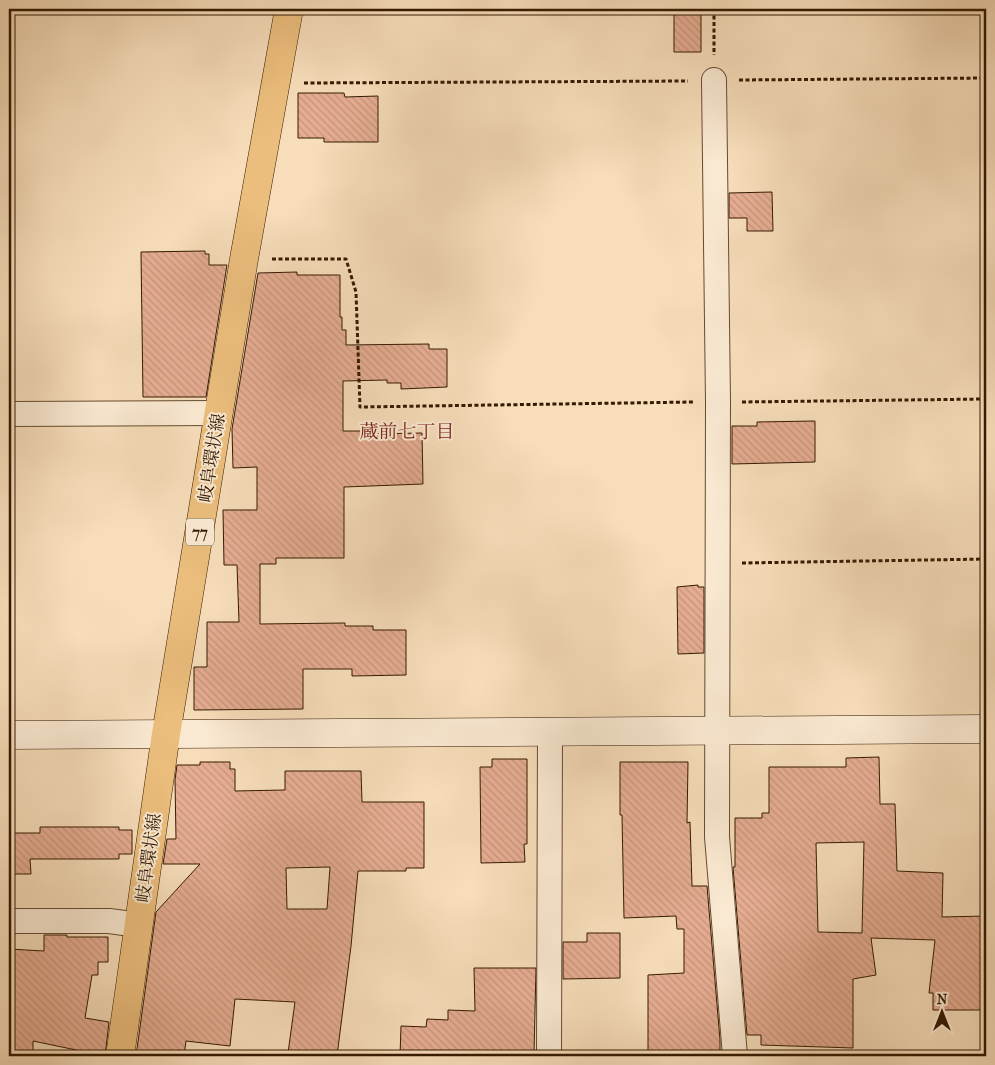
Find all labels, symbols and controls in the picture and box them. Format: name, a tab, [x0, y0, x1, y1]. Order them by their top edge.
street label: 岐阜環状線	[195, 412, 229, 504]
district label: 蔵前七丁目	[359, 421, 455, 443]
road number: 77	[186, 518, 214, 546]
street label: 岐阜環状線	[132, 812, 166, 904]
north arrow	[918, 988, 968, 1038]
text: N	[937, 991, 948, 1008]

